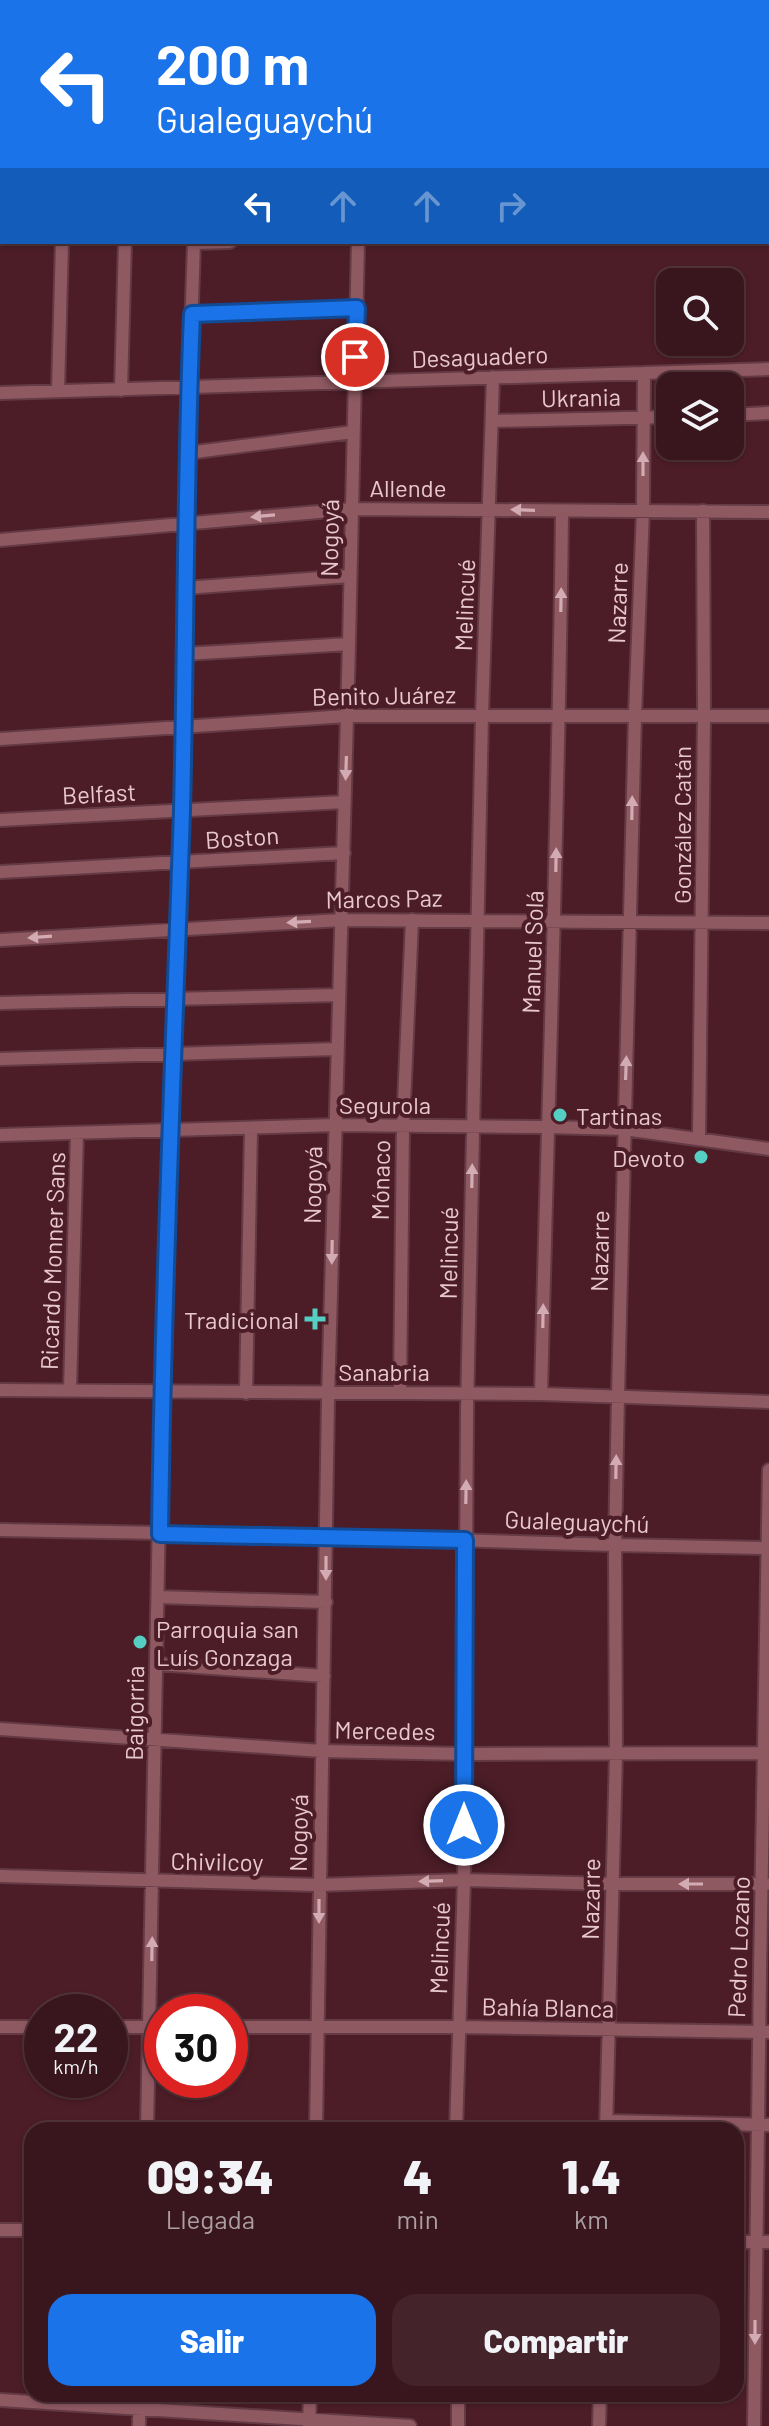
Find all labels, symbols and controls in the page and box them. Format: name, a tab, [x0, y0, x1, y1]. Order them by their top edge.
text: 200 m	[156, 29, 309, 96]
icon: left	[24, 32, 128, 136]
text: Gualeguaychú	[156, 97, 373, 140]
icon: left	[237, 184, 281, 228]
icon: ahead	[321, 184, 365, 228]
icon: ahead	[405, 184, 449, 228]
icon: right	[489, 184, 533, 228]
map controls	[656, 268, 744, 460]
button: search	[656, 268, 744, 356]
pin	[321, 323, 389, 391]
icon: arrive	[333, 335, 377, 379]
street label: Desaguadero	[411, 339, 549, 373]
button: layers	[656, 372, 744, 460]
street label: Ukrania	[541, 382, 621, 412]
one-way arrow	[637, 451, 649, 476]
street label: Allende	[369, 473, 447, 502]
street label: Nogoyá	[314, 499, 344, 577]
one-way arrow	[510, 503, 535, 516]
one-way arrow	[250, 510, 275, 523]
street label: Melincué	[448, 558, 480, 652]
street label: Nazarre	[601, 562, 633, 644]
one-way arrow	[555, 587, 567, 612]
street label: Benito Juárez	[312, 679, 456, 711]
street label: González Catán	[667, 746, 696, 904]
one-way arrow	[339, 756, 352, 781]
street label: Belfast	[61, 777, 137, 809]
one-way arrow	[626, 795, 639, 820]
street label: Boston	[204, 820, 280, 854]
one-way arrow	[550, 847, 563, 872]
street label: Marcos Paz	[325, 882, 443, 914]
street label: Manuel Solá	[515, 890, 549, 1014]
one-way arrow	[286, 916, 311, 929]
one-way arrow	[27, 931, 52, 944]
one-way arrow	[619, 1055, 632, 1080]
street label: Segurola	[339, 1090, 431, 1119]
place label: Tartinas	[576, 1101, 662, 1130]
marker: Tartinas	[551, 1106, 569, 1124]
street label: Mónaco	[365, 1139, 395, 1221]
place label: Devoto	[612, 1143, 685, 1172]
street label: Nogoyá	[297, 1146, 327, 1224]
marker: Devoto	[692, 1148, 710, 1166]
street label: Ricardo Monner Sans	[34, 1151, 70, 1371]
one-way arrow	[466, 1163, 479, 1188]
street label: Melincué	[433, 1207, 463, 1299]
street label: Nazarre	[584, 1210, 614, 1292]
one-way arrow	[326, 1240, 339, 1265]
one-way arrow	[537, 1303, 549, 1328]
place label: Tradicional	[184, 1305, 299, 1334]
marker: Tradicional	[306, 1310, 324, 1328]
street label: Sanabria	[338, 1357, 430, 1386]
one-way arrow	[610, 1454, 622, 1479]
one-way arrow	[460, 1479, 472, 1504]
street label: Gualeguaychú	[504, 1504, 650, 1538]
one-way arrow	[320, 1556, 332, 1581]
place label: Parroquia san Luís Gonzaga	[156, 1614, 299, 1671]
marker: Parroquia san Luís Gonzaga	[131, 1633, 149, 1651]
street label: Baigorria	[119, 1665, 149, 1761]
street label: Mercedes	[334, 1715, 436, 1745]
position arrow	[422, 1783, 506, 1867]
street label: Nogoyá	[283, 1794, 313, 1872]
street label: Chivilcoy	[170, 1846, 264, 1876]
street label: Nazarre	[575, 1858, 605, 1940]
one-way arrow	[418, 1875, 443, 1888]
street label: Pedro Lozano	[721, 1876, 755, 2018]
one-way arrow	[678, 1878, 703, 1890]
one-way arrow	[313, 1899, 325, 1924]
street label: Melincué	[423, 1901, 455, 1995]
one-way arrow	[145, 1936, 158, 1961]
street label: Bahía Blanca	[481, 1991, 615, 2023]
speed limit sign: 30	[144, 1994, 248, 2098]
text: 22	[54, 2012, 98, 2060]
text: km/h	[53, 2054, 99, 2078]
text: 09:34	[147, 2146, 274, 2204]
text: 4	[403, 2146, 433, 2204]
text: 1.4	[561, 2146, 621, 2204]
text: Llegada	[166, 2203, 255, 2234]
text: min	[397, 2203, 439, 2234]
text: km	[574, 2203, 609, 2234]
button: Salir	[48, 2294, 376, 2386]
button: Compartir	[392, 2294, 720, 2386]
one-way arrow	[749, 2320, 761, 2345]

